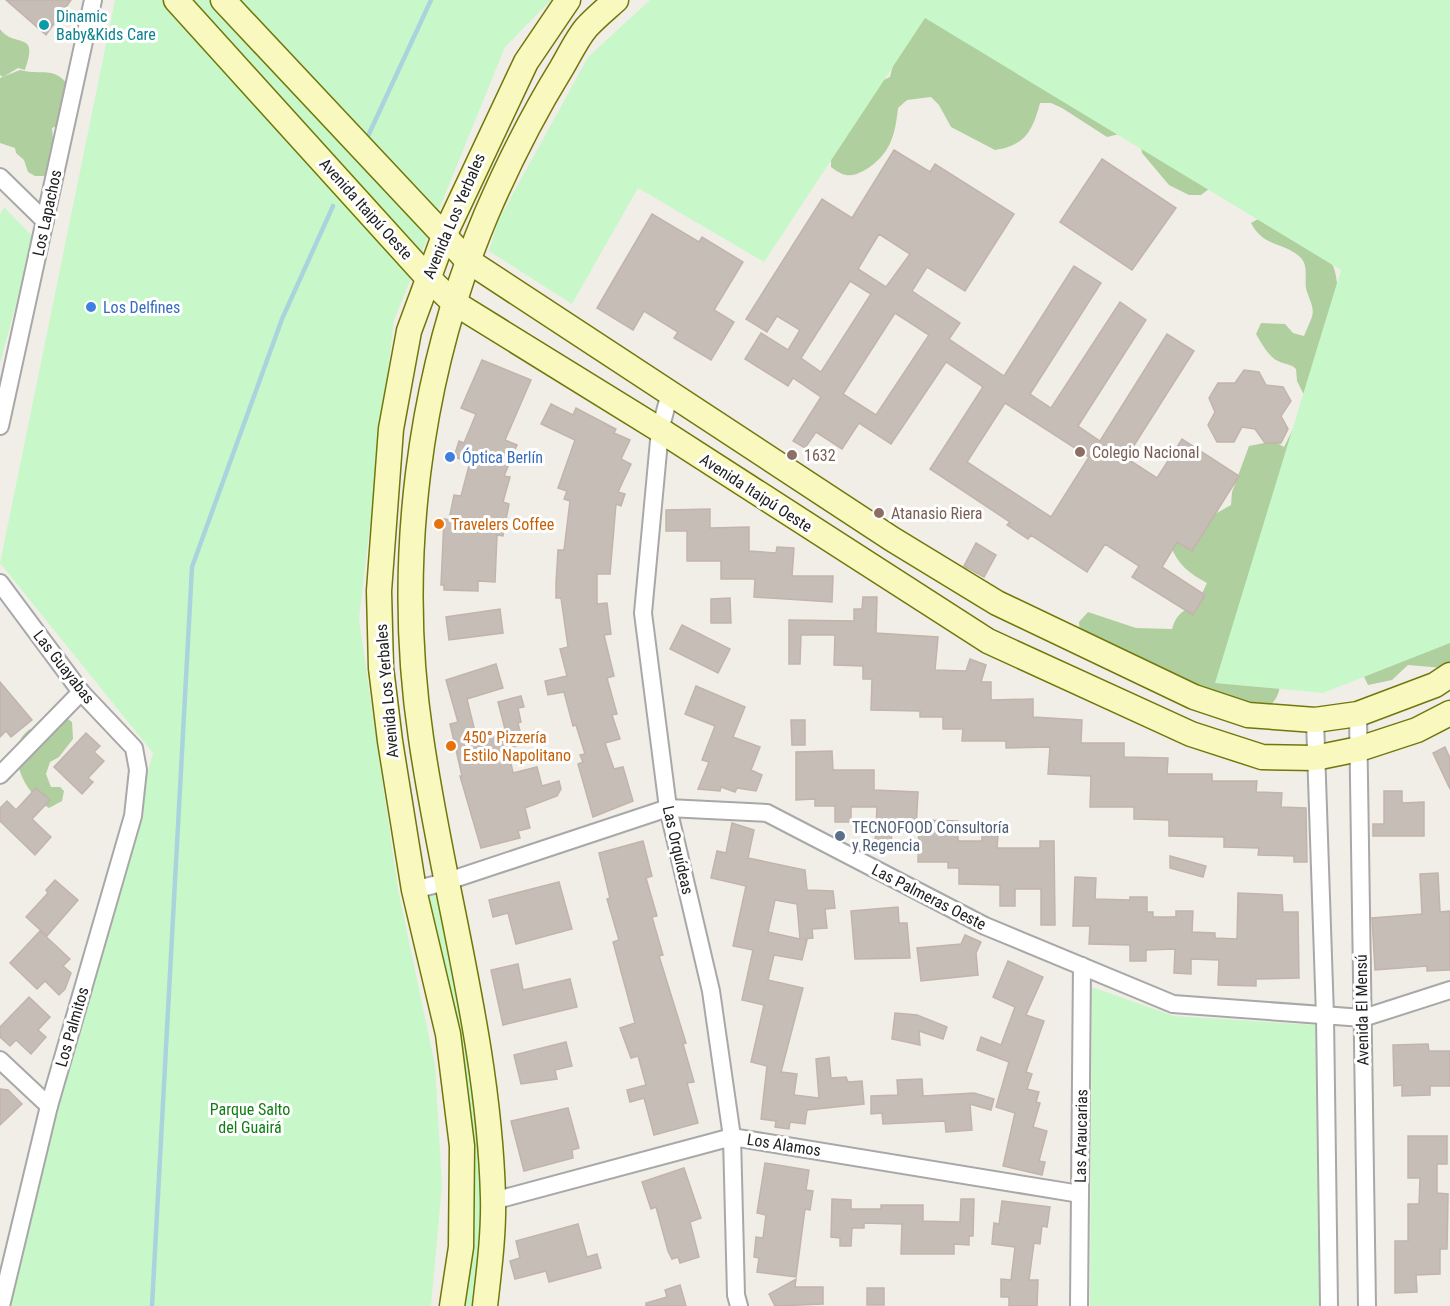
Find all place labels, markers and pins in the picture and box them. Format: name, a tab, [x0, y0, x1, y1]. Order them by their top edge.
place label: Dinamic Baby&Kids Care	[56, 7, 156, 44]
marker: Dinamic Baby&Kids Care	[37, 18, 51, 32]
place label: Los Delfines	[103, 298, 180, 317]
marker: Los Delfines	[84, 300, 98, 314]
place label: Colegio Nacional	[1092, 443, 1199, 462]
marker: Colegio Nacional	[1073, 445, 1087, 459]
place label: 1632	[804, 446, 836, 465]
place label: Óptica Berlín	[462, 447, 543, 467]
marker: 1632	[785, 448, 799, 462]
marker: Óptica Berlín	[443, 450, 457, 464]
place label: Atanasio Riera	[891, 504, 982, 523]
marker: Atanasio Riera	[872, 506, 886, 520]
place label: Travelers Coffee	[451, 515, 554, 534]
marker: Travelers Coffee	[432, 517, 446, 531]
place label: 450° Pizzería Estilo Napolitano	[463, 728, 571, 765]
marker: 450° Pizzería Estilo Napolitano	[444, 739, 458, 753]
place label: TECNOFOOD Consultoría y Regencia	[852, 818, 1009, 855]
marker: TECNOFOOD Consultoría y Regencia	[833, 829, 847, 843]

